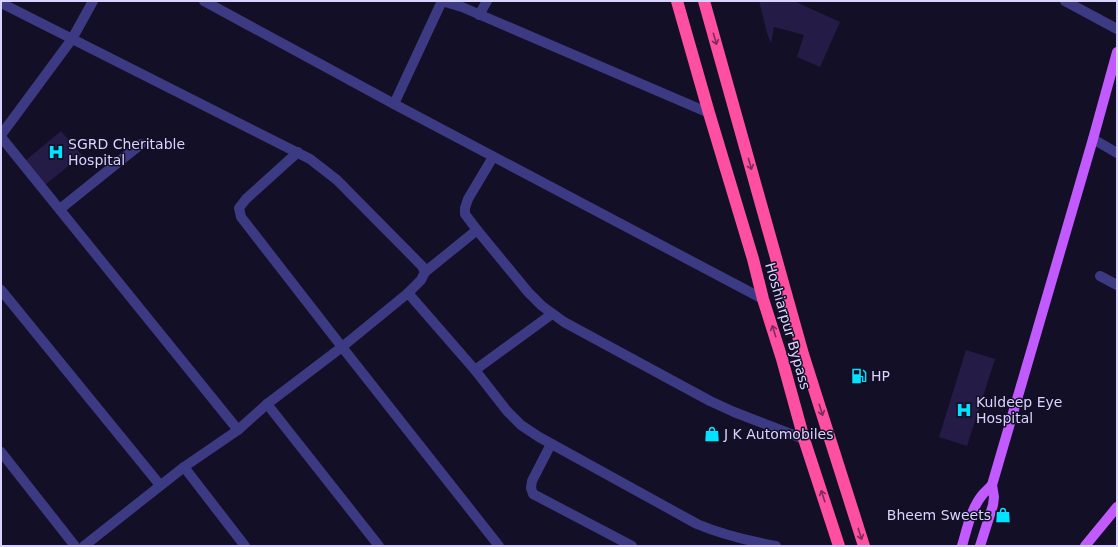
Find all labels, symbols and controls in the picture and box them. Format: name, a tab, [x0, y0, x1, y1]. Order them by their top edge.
one-way arrow	[711, 32, 719, 45]
place label: SGRD Cheritable Hospital	[68, 136, 185, 168]
hospital icon: SGRD Cheritable Hospital	[47, 143, 65, 161]
one-way arrow	[746, 157, 754, 170]
street label: Hoshiarpur Bypass	[762, 261, 814, 391]
one-way arrow	[769, 325, 777, 337]
fuel station icon: HP	[850, 367, 868, 385]
place label: HP	[871, 368, 890, 384]
place label: Kuldeep Eye Hospital	[976, 394, 1062, 426]
hospital icon: Kuldeep Eye Hospital	[955, 401, 973, 419]
one-way arrow	[817, 403, 825, 415]
shop icon: J K Automobiles	[703, 425, 721, 443]
place label: J K Automobiles	[723, 426, 834, 442]
one-way arrow	[818, 490, 826, 502]
shop icon: Bheem Sweets	[994, 506, 1012, 524]
place label: Bheem Sweets	[887, 507, 991, 523]
one-way arrow	[857, 527, 864, 540]

